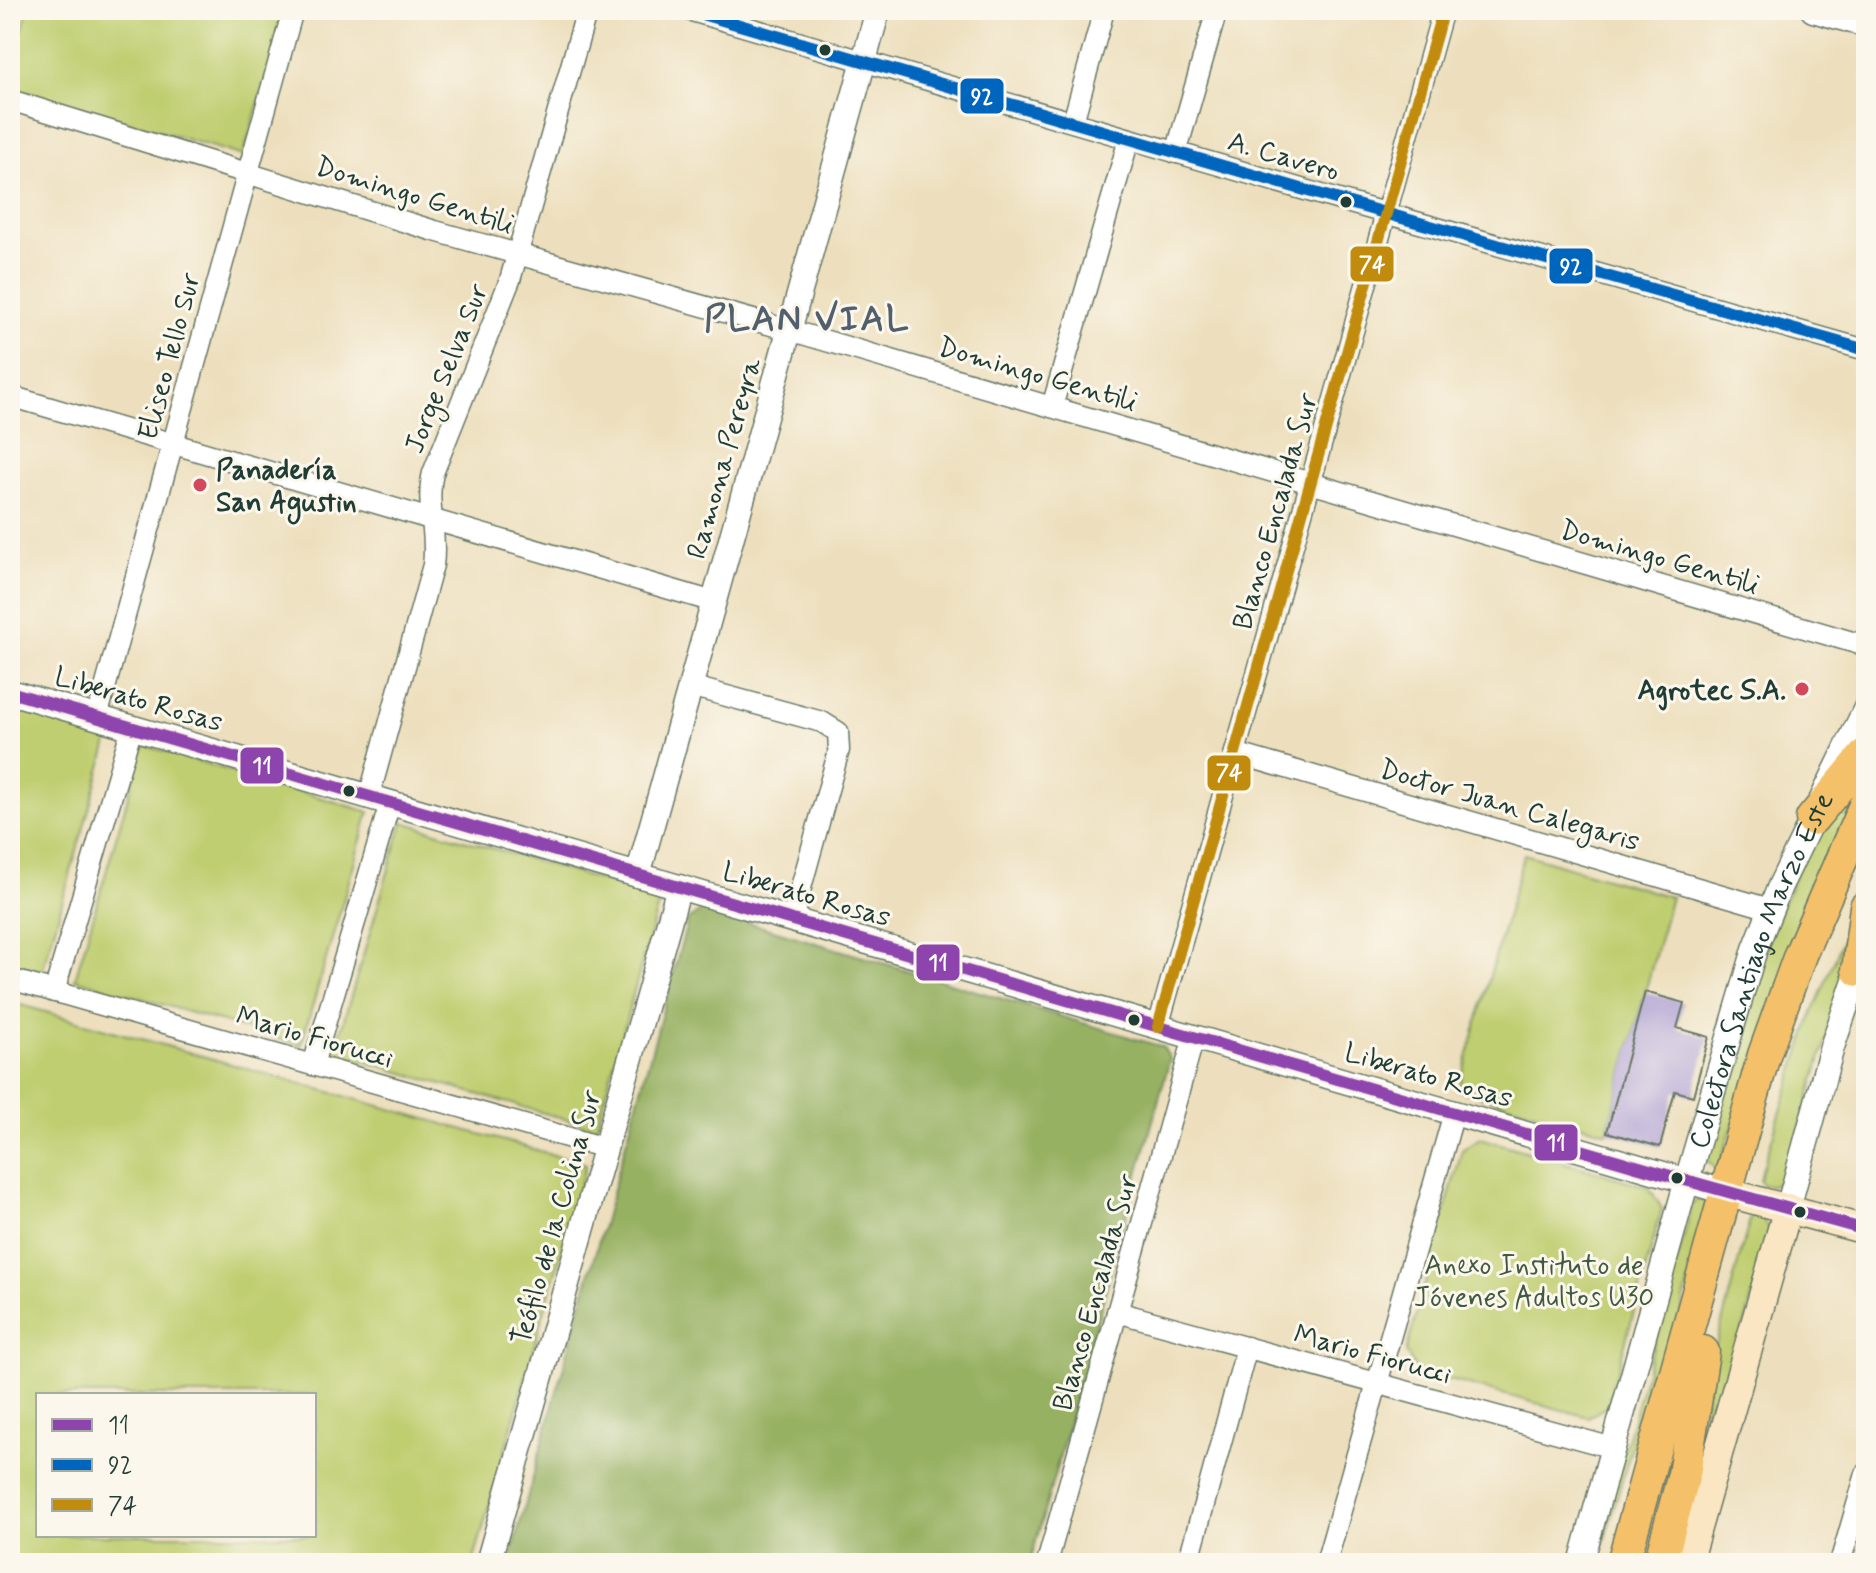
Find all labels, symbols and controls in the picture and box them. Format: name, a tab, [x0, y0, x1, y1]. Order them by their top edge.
unlabelled marker	[817, 42, 833, 58]
line badge: 92	[959, 77, 1005, 115]
text: 92	[971, 84, 993, 112]
street label: A. Cavero	[1223, 124, 1343, 191]
street label: Domingo Gentili	[311, 149, 518, 244]
unlabelled marker	[1338, 194, 1354, 210]
line badge: 74	[1349, 245, 1395, 283]
line badge: 92	[1548, 247, 1594, 285]
text: 74	[1359, 252, 1386, 280]
text: 92	[1560, 254, 1582, 282]
street label: Eliseo Tello Sur	[130, 269, 211, 444]
street label: Jorge Selva Sur	[397, 278, 500, 460]
district label: PLAN VIAL	[704, 297, 910, 344]
street label: Domingo Gentili	[933, 329, 1141, 421]
street label: Ramona Pereyra	[679, 354, 772, 563]
street label: Blanco Encalada Sur	[1225, 388, 1328, 634]
place label: Panadería San Agustin	[216, 453, 357, 525]
marker: Panadería San Agustin	[191, 476, 209, 494]
street label: Domingo Gentili	[1555, 512, 1763, 604]
street label: Liberato Rosas	[50, 659, 227, 742]
place label: Agrotec S.A.	[1637, 673, 1786, 711]
marker: Agrotec S.A.	[1793, 680, 1811, 698]
line badge: 11	[239, 746, 285, 785]
street label: Doctor Juan Calegaris	[1374, 752, 1644, 863]
text: 11	[252, 753, 272, 781]
line badge: 74	[1206, 754, 1252, 792]
text: 74	[1216, 760, 1243, 788]
unlabelled marker	[341, 783, 357, 799]
street label: Colectora Santiago Marzo Este	[1681, 787, 1844, 1153]
street label: Liberato Rosas	[718, 854, 895, 937]
line badge: 11	[915, 943, 961, 982]
text: 11	[928, 950, 948, 978]
street label: Mario Fiorucci	[231, 998, 397, 1079]
unlabelled marker	[1126, 1012, 1142, 1028]
street label: Liberato Rosas	[1340, 1035, 1517, 1118]
street label: Teófilo de la Colina Sur	[503, 1085, 612, 1349]
line badge: 11	[1533, 1123, 1579, 1162]
text: 11	[1546, 1130, 1566, 1158]
street label: Blanco Encalada Sur	[1045, 1169, 1148, 1415]
unlabelled marker	[1669, 1170, 1685, 1186]
unlabelled marker	[1792, 1204, 1808, 1220]
park label: Anexo Instituto de Jóvenes Adultos U30	[1414, 1248, 1654, 1317]
street label: Mario Fiorucci	[1289, 1317, 1455, 1394]
legend	[36, 1393, 316, 1537]
text: 11	[108, 1411, 129, 1442]
text: 92	[108, 1451, 132, 1482]
text: 74	[108, 1491, 137, 1522]

